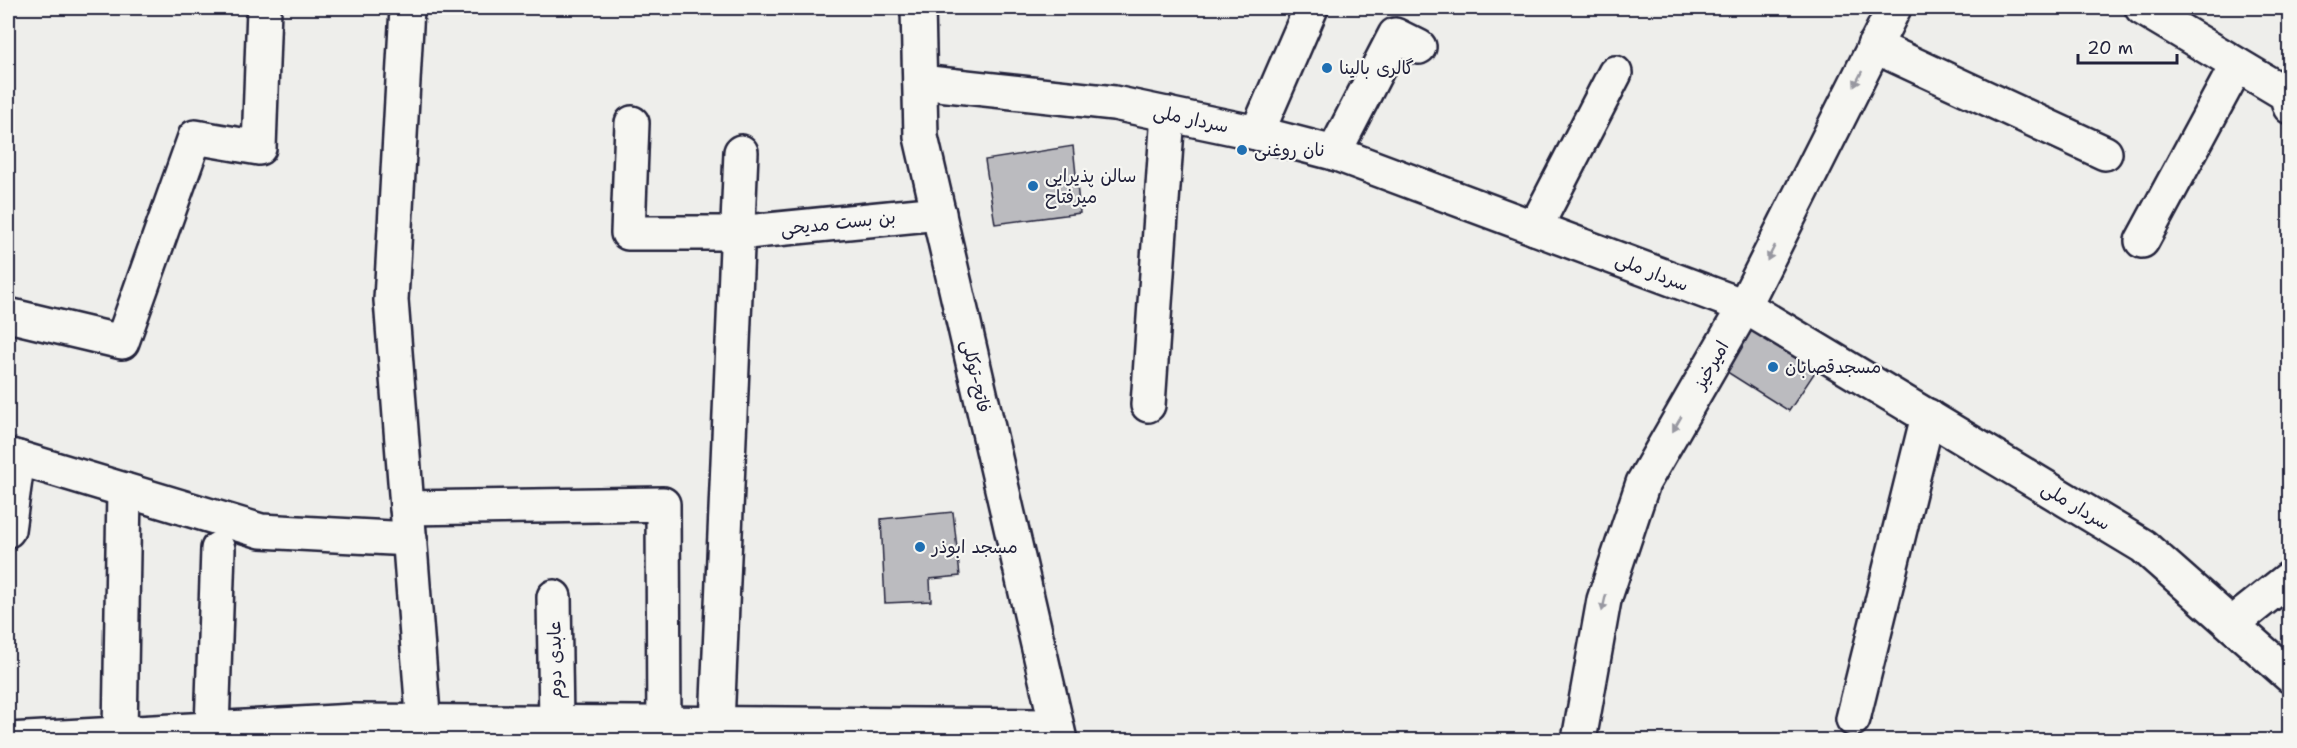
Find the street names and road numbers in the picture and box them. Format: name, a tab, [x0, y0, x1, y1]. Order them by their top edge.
street label: سردار ملی	[1151, 99, 1231, 139]
street label: بن بست مدیحی	[779, 205, 897, 241]
street label: سردار ملی	[1612, 247, 1692, 297]
street label: فاتح-توکلی	[956, 337, 996, 415]
street label: امیرخیز	[1687, 337, 1734, 395]
street label: سردار ملی	[2037, 476, 2115, 536]
street label: عابدی دوم	[542, 621, 570, 699]

